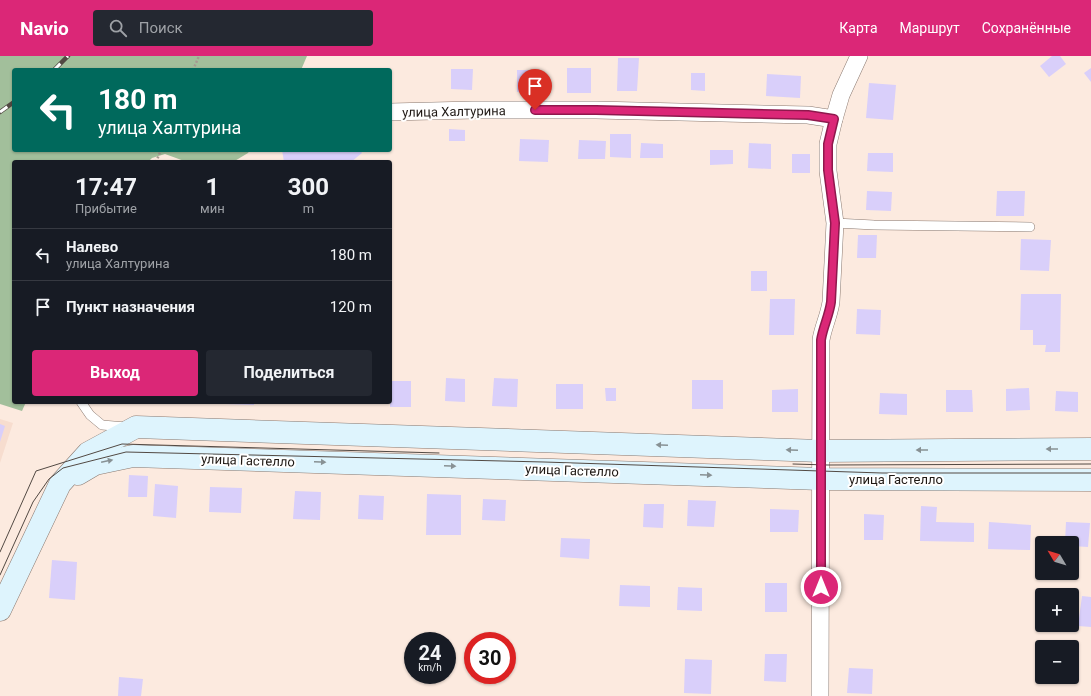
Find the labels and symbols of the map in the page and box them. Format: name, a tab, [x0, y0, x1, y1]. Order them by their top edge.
pin	[518, 69, 552, 110]
street label: улица Халтурина	[402, 103, 506, 120]
one-way arrow	[655, 442, 668, 448]
one-way arrow	[786, 446, 798, 453]
one-way arrow	[1045, 446, 1058, 452]
one-way arrow	[915, 447, 928, 453]
street label: улица Гастелло	[201, 451, 295, 470]
one-way arrow	[101, 458, 113, 464]
one-way arrow	[314, 459, 327, 465]
street label: улица Гастелло	[525, 461, 619, 480]
one-way arrow	[444, 463, 456, 470]
one-way arrow	[700, 472, 713, 478]
street label: улица Гастелло	[849, 472, 943, 487]
north arrow	[1035, 536, 1079, 580]
position arrow	[800, 566, 842, 608]
speed limit sign: 30	[464, 632, 516, 684]

